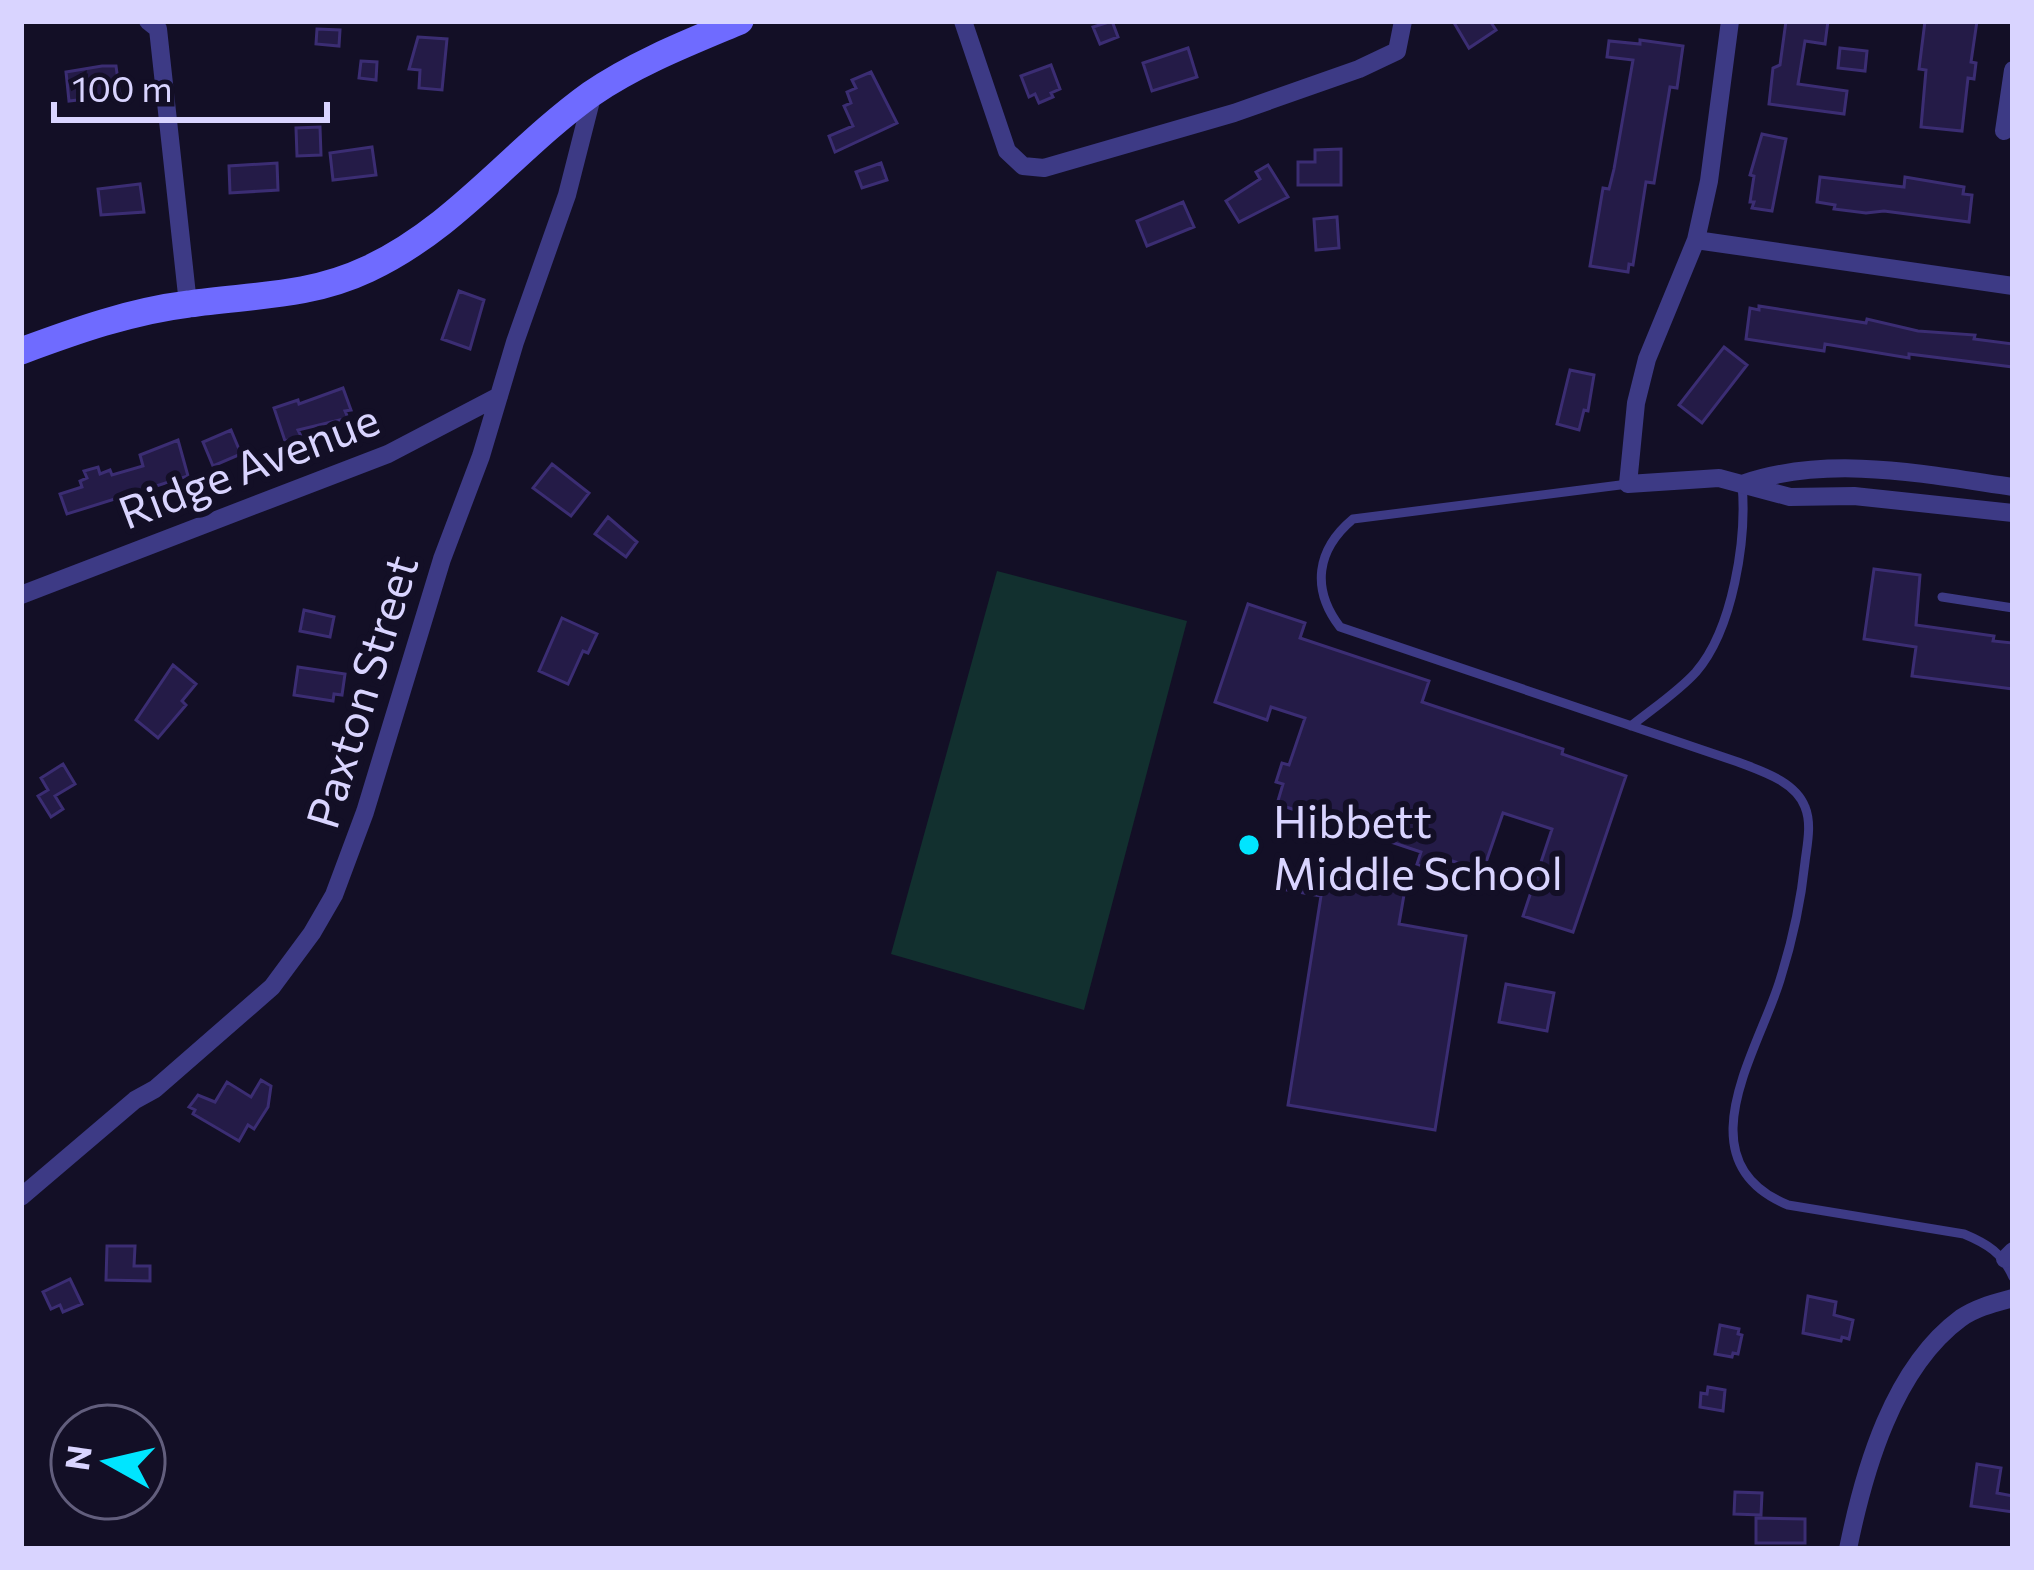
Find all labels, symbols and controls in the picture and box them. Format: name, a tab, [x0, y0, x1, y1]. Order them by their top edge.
scale bar	[54, 48, 327, 122]
text: 100 m	[72, 65, 173, 109]
street label: Ridge Avenue	[110, 389, 386, 539]
street label: Paxton Street	[292, 548, 428, 834]
place label: Hibbett Middle School	[1273, 792, 1563, 899]
marker: Hibbett Middle School	[1236, 832, 1262, 858]
north arrow	[48, 1402, 168, 1522]
text: N	[55, 1443, 99, 1473]

